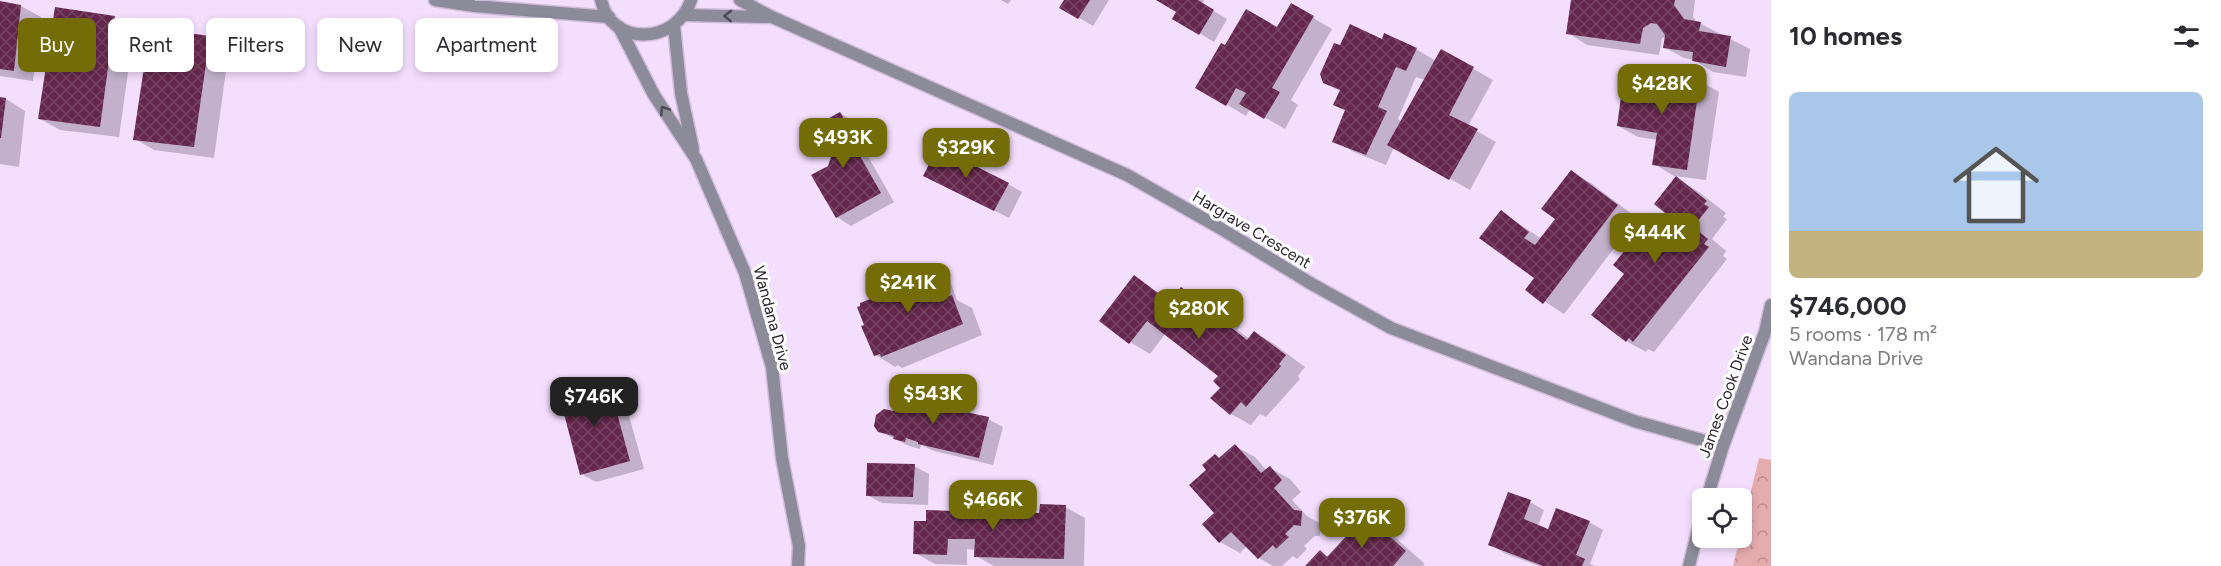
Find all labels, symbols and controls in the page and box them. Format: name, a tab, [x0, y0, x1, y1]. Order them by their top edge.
one-way arrow	[724, 10, 733, 22]
chip: Buy	[18, 18, 96, 72]
chip: Rent	[108, 18, 194, 72]
chip: Filters	[206, 18, 305, 72]
chip: New	[317, 18, 403, 72]
chip: Apartment	[415, 18, 558, 72]
text: 10 homes	[1789, 20, 1902, 52]
icon: filters	[2170, 20, 2203, 53]
pin: $428K	[1620, 64, 1704, 115]
text: $428K	[1632, 71, 1692, 95]
one-way arrow	[660, 105, 671, 116]
pin: $493K	[801, 118, 885, 169]
text: $493K	[813, 125, 873, 149]
pin: $329K	[924, 128, 1008, 179]
icon: home	[1942, 131, 2050, 239]
text: $329K	[937, 135, 995, 159]
street label: Hargrave Crescent	[1189, 187, 1314, 272]
pin: $444K	[1613, 213, 1697, 264]
text: $444K	[1624, 220, 1686, 244]
pin: $241K	[866, 263, 950, 314]
street label: Wandana Drive	[749, 264, 796, 373]
text: $241K	[879, 270, 937, 294]
pin: $280K	[1157, 289, 1241, 340]
text: $746,000	[1789, 290, 1907, 322]
text: $280K	[1168, 296, 1230, 320]
text: 5 rooms · 178 m²	[1789, 322, 1937, 346]
street label: James Cook Drive	[1694, 332, 1757, 460]
text: Wandana Drive	[1789, 346, 1923, 370]
pin: $543K	[891, 374, 975, 425]
pin: $746K	[552, 377, 636, 428]
text: $543K	[903, 381, 963, 405]
text: $746K	[564, 384, 624, 408]
pin: $466K	[951, 480, 1035, 531]
text: $466K	[963, 487, 1023, 511]
map controls	[1692, 488, 1752, 548]
button: locate	[1692, 488, 1752, 548]
pin: $376K	[1320, 498, 1404, 549]
text: $376K	[1333, 505, 1391, 529]

